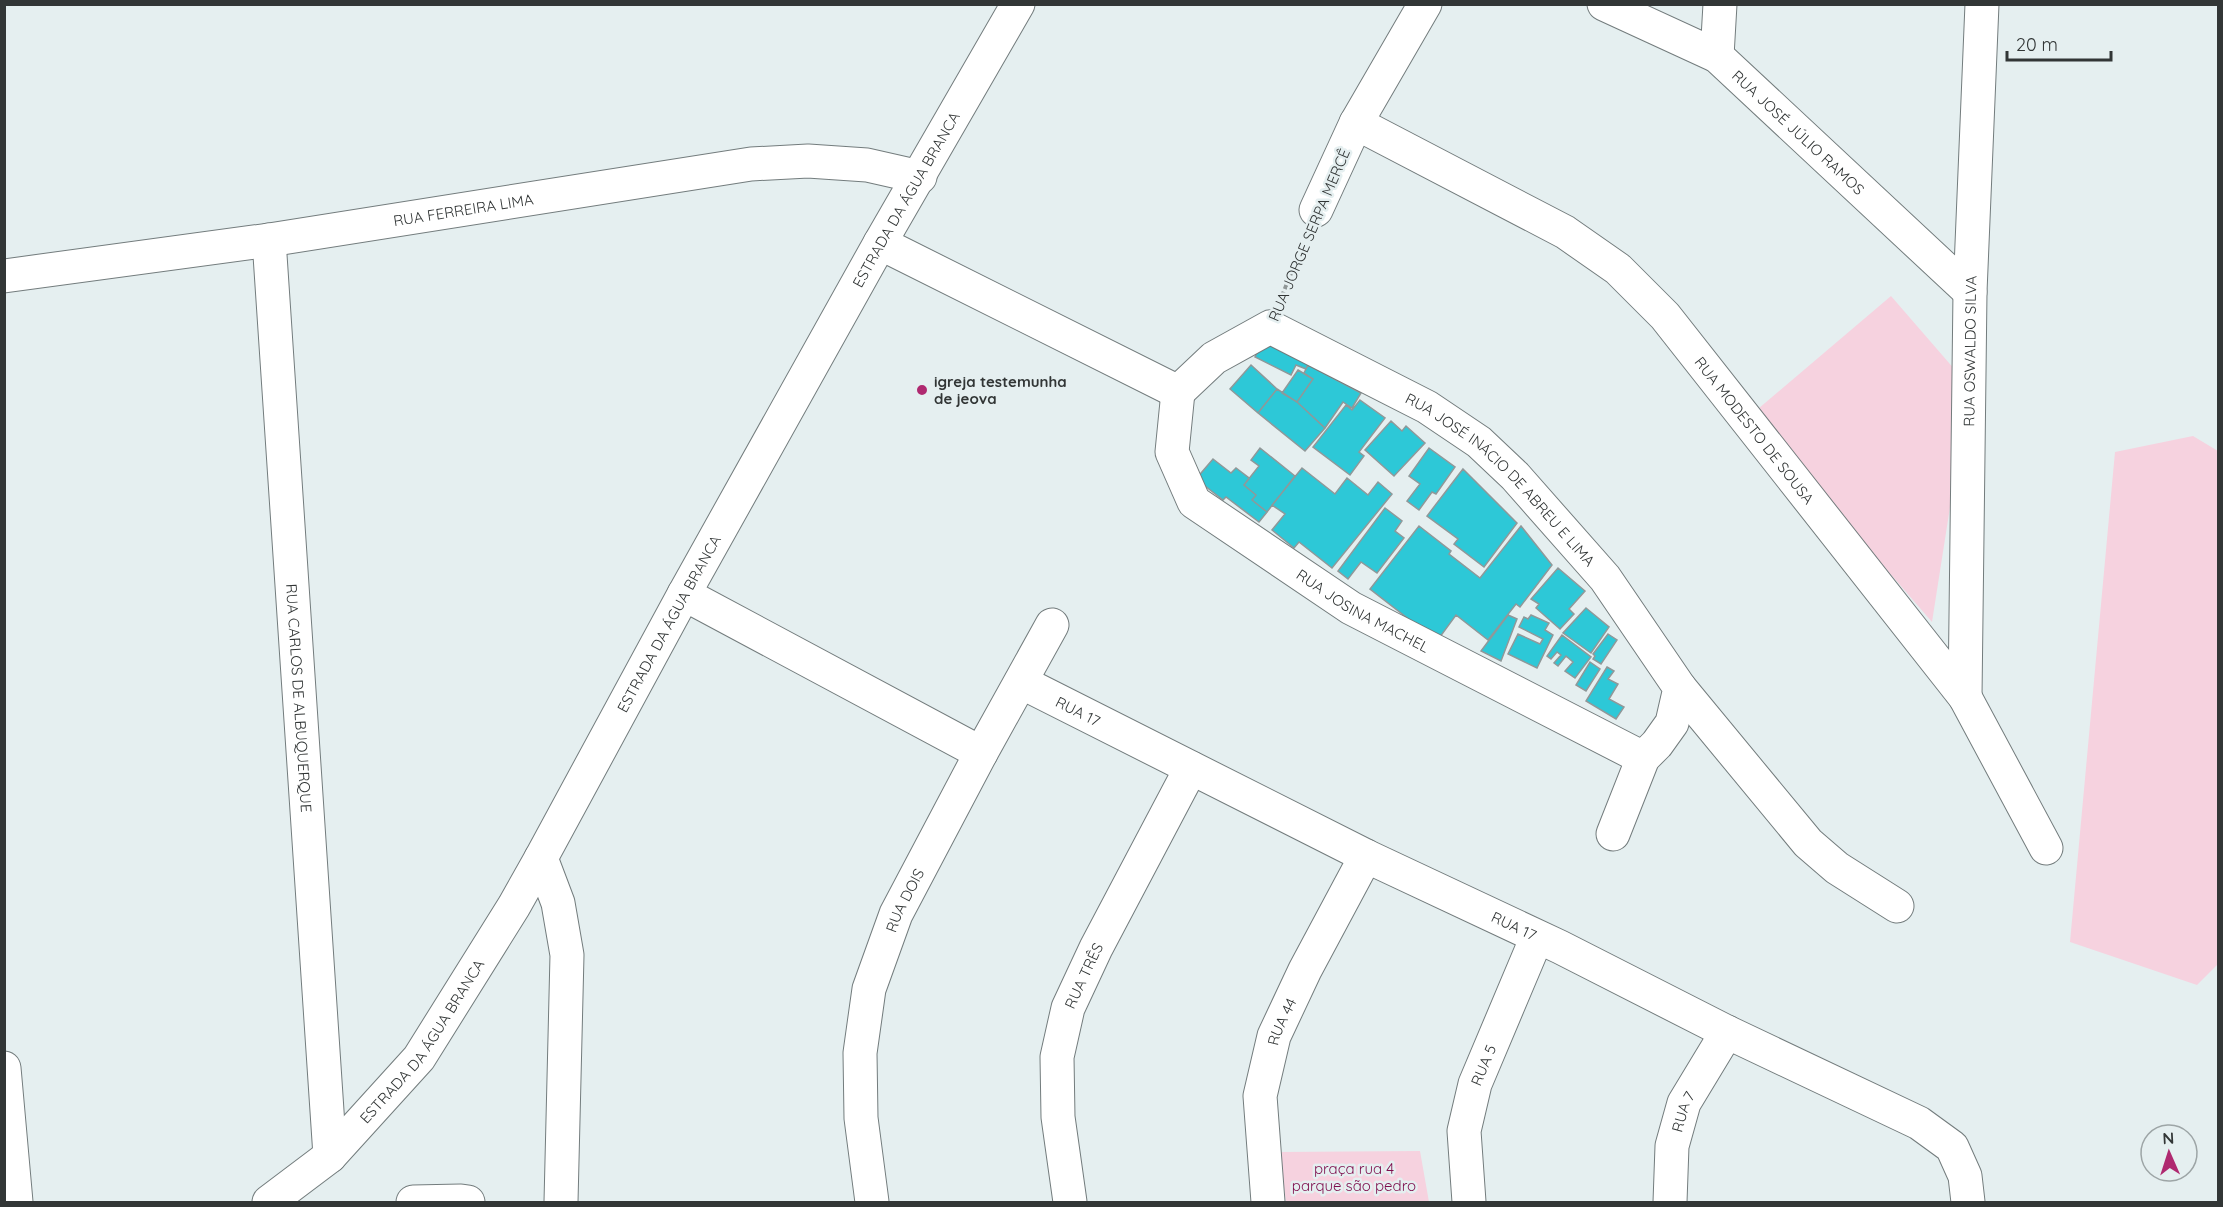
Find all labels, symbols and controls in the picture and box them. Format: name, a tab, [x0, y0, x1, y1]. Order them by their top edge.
scale bar	[2007, 24, 2110, 62]
text: 20 m	[2016, 33, 2058, 56]
street label: RUA JOSÉ JÚLIO RAMOS	[1728, 66, 1869, 199]
street label: ESTRADA DA ÁGUA BRANCA	[848, 108, 964, 290]
street label: RUA JORGE SERPA MERCÊ	[1264, 146, 1354, 324]
street label: RUA FERREIRA LIMA	[392, 189, 535, 230]
street label: RUA OSWALDO SILVA	[1959, 275, 1980, 427]
street label: RUA MODESTO DE SOUSA	[1691, 352, 1819, 508]
place label: igreja testemunha de jeova	[934, 372, 1067, 408]
marker: igreja testemunha de jeova	[915, 383, 929, 397]
street label: RUA JOSÉ INÁCIO DE ABREU E LIMA	[1402, 388, 1600, 570]
street label: ESTRADA DA ÁGUA BRANCA	[612, 531, 725, 716]
street label: RUA JOSINA MACHEL	[1293, 565, 1433, 656]
street label: RUA CARLOS DE ALBUQUERQUE	[282, 583, 317, 813]
street label: RUA 17	[1053, 692, 1104, 730]
street label: RUA DOIS	[881, 865, 928, 935]
street label: RUA 17	[1489, 907, 1540, 944]
street label: RUA TRÊS	[1060, 939, 1107, 1011]
street label: ESTRADA DA ÁGUA BRANCA	[355, 955, 488, 1127]
street label: RUA 44	[1263, 995, 1300, 1047]
street label: RUA 5	[1466, 1042, 1500, 1088]
street label: RUA 7	[1667, 1087, 1699, 1134]
north arrow	[2139, 1123, 2199, 1183]
text: N	[2162, 1128, 2175, 1148]
park label: praça rua 4 parque são pedro	[1292, 1159, 1416, 1195]

